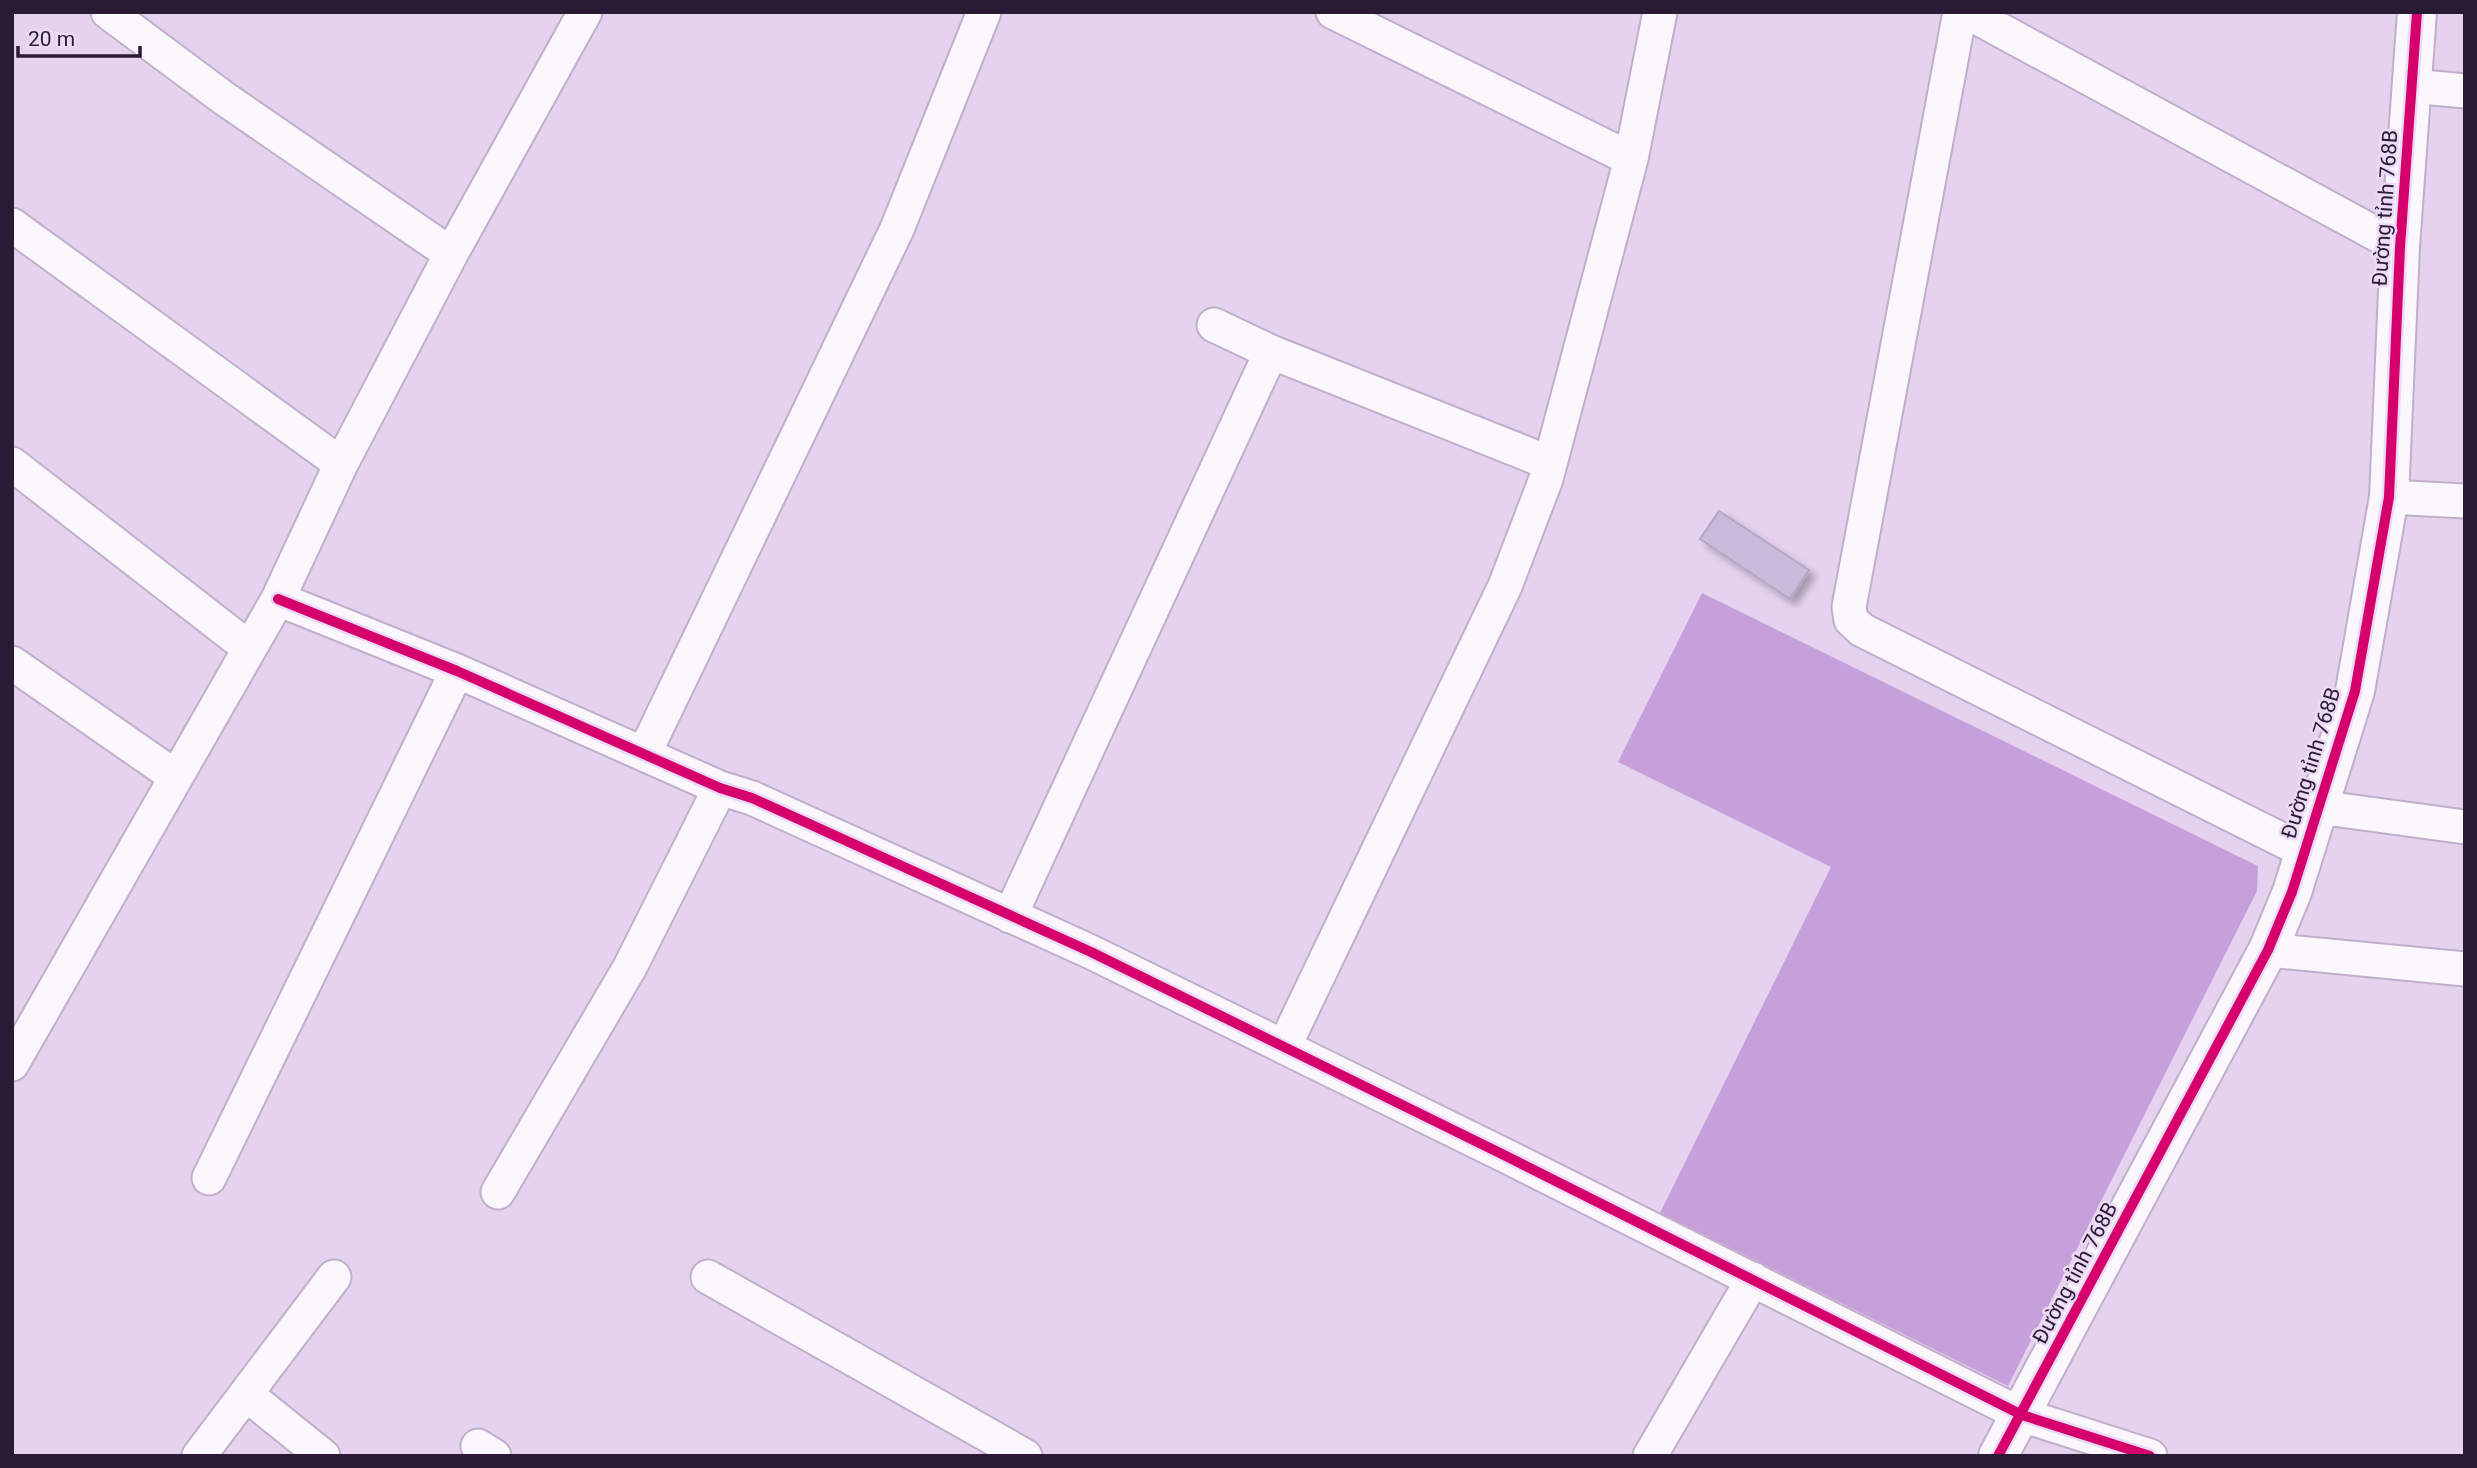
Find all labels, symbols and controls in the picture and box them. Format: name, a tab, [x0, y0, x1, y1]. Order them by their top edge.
scale bar	[18, 14, 140, 58]
text: 20 m	[28, 27, 75, 51]
street label: Đường tỉnh 768B	[2368, 129, 2402, 287]
street label: Đường tỉnh 768B	[2277, 685, 2345, 841]
street label: Đường tỉnh 768B	[2028, 1198, 2122, 1348]

